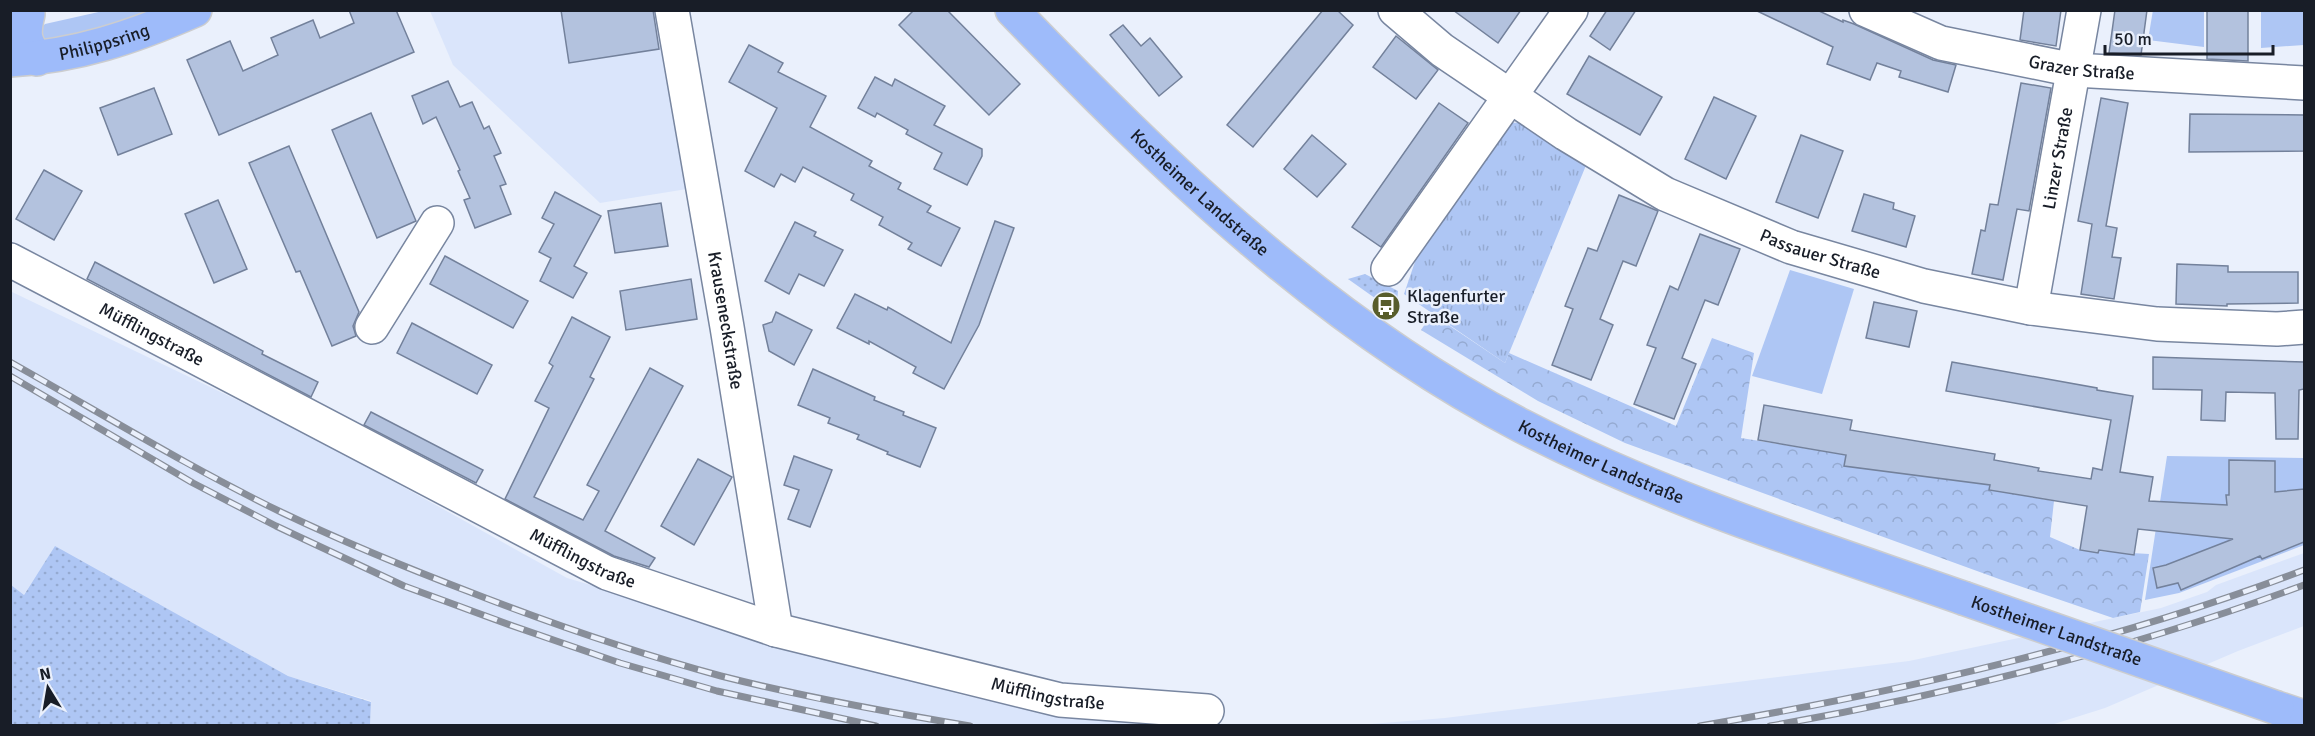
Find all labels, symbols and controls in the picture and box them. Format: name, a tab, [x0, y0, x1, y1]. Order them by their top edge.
scale bar	[2105, 18, 2273, 56]
street label: Philippsring	[57, 19, 152, 65]
text: 50 m	[2114, 28, 2152, 50]
street label: Grazer Straße	[2027, 50, 2135, 84]
street label: Linzer Straße	[2038, 105, 2078, 211]
street label: Kostheimer Landstraße	[1126, 124, 1274, 261]
street label: Passauer Straße	[1757, 224, 1883, 284]
street label: Krauseneckstraße	[703, 250, 748, 391]
place label: Klagenfurter Straße	[1407, 285, 1505, 328]
bus stop icon: Klagenfurter Straße	[1370, 290, 1402, 322]
street label: Müfflingstraße	[96, 298, 208, 371]
street label: Kostheimer Landstraße	[1514, 415, 1687, 509]
street label: Müfflingstraße	[526, 523, 639, 593]
street label: Kostheimer Landstraße	[1968, 591, 2145, 671]
north arrow	[18, 658, 78, 718]
text: N	[38, 663, 53, 685]
street label: Müfflingstraße	[989, 672, 1105, 714]

